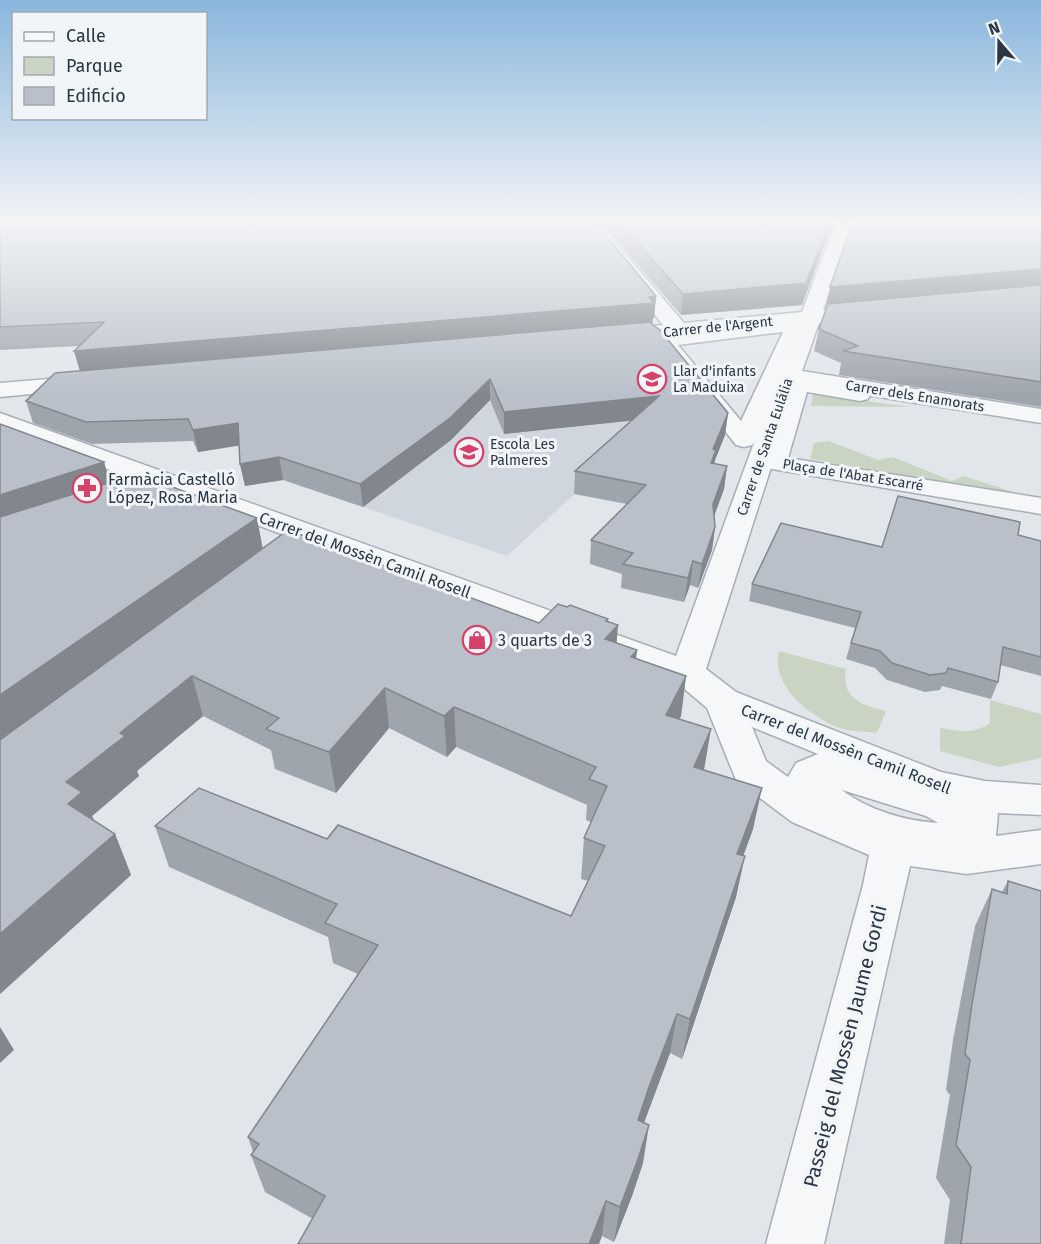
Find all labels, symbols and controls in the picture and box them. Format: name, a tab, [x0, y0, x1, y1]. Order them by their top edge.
legend	[12, 12, 207, 120]
north arrow	[969, 12, 1029, 72]
text: N	[986, 18, 1002, 39]
text: Calle	[66, 25, 106, 47]
text: Parque	[66, 55, 123, 77]
text: Edificio	[66, 85, 126, 107]
street label: Carrer de l'Argent	[662, 313, 774, 341]
school or university icon: Llar d'infants La Maduixa	[636, 363, 668, 395]
place label: Llar d'infants La Maduixa	[673, 363, 756, 396]
street label: Carrer de Santa Eulália	[733, 376, 797, 518]
street label: Carrer dels Enamorats	[844, 377, 986, 415]
school or university icon: Escola Les Palmeres	[453, 436, 485, 468]
place label: Escola Les Palmeres	[490, 436, 555, 469]
street label: Plaça de l'Abat Escarré	[781, 455, 925, 495]
place label: Farmàcia Castelló López, Rosa Maria	[108, 470, 238, 507]
pharmacy icon: Farmàcia Castelló López, Rosa Maria	[71, 472, 103, 504]
street label: Carrer del Mossèn Camil Rosell	[257, 508, 474, 602]
shop icon: 3 quarts de 3	[461, 624, 493, 656]
place label: 3 quarts de 3	[498, 631, 592, 650]
street label: Carrer del Mossèn Camil Rosell	[738, 700, 954, 798]
street label: Passeig del Mossèn Jaume Gordi	[798, 902, 892, 1190]

